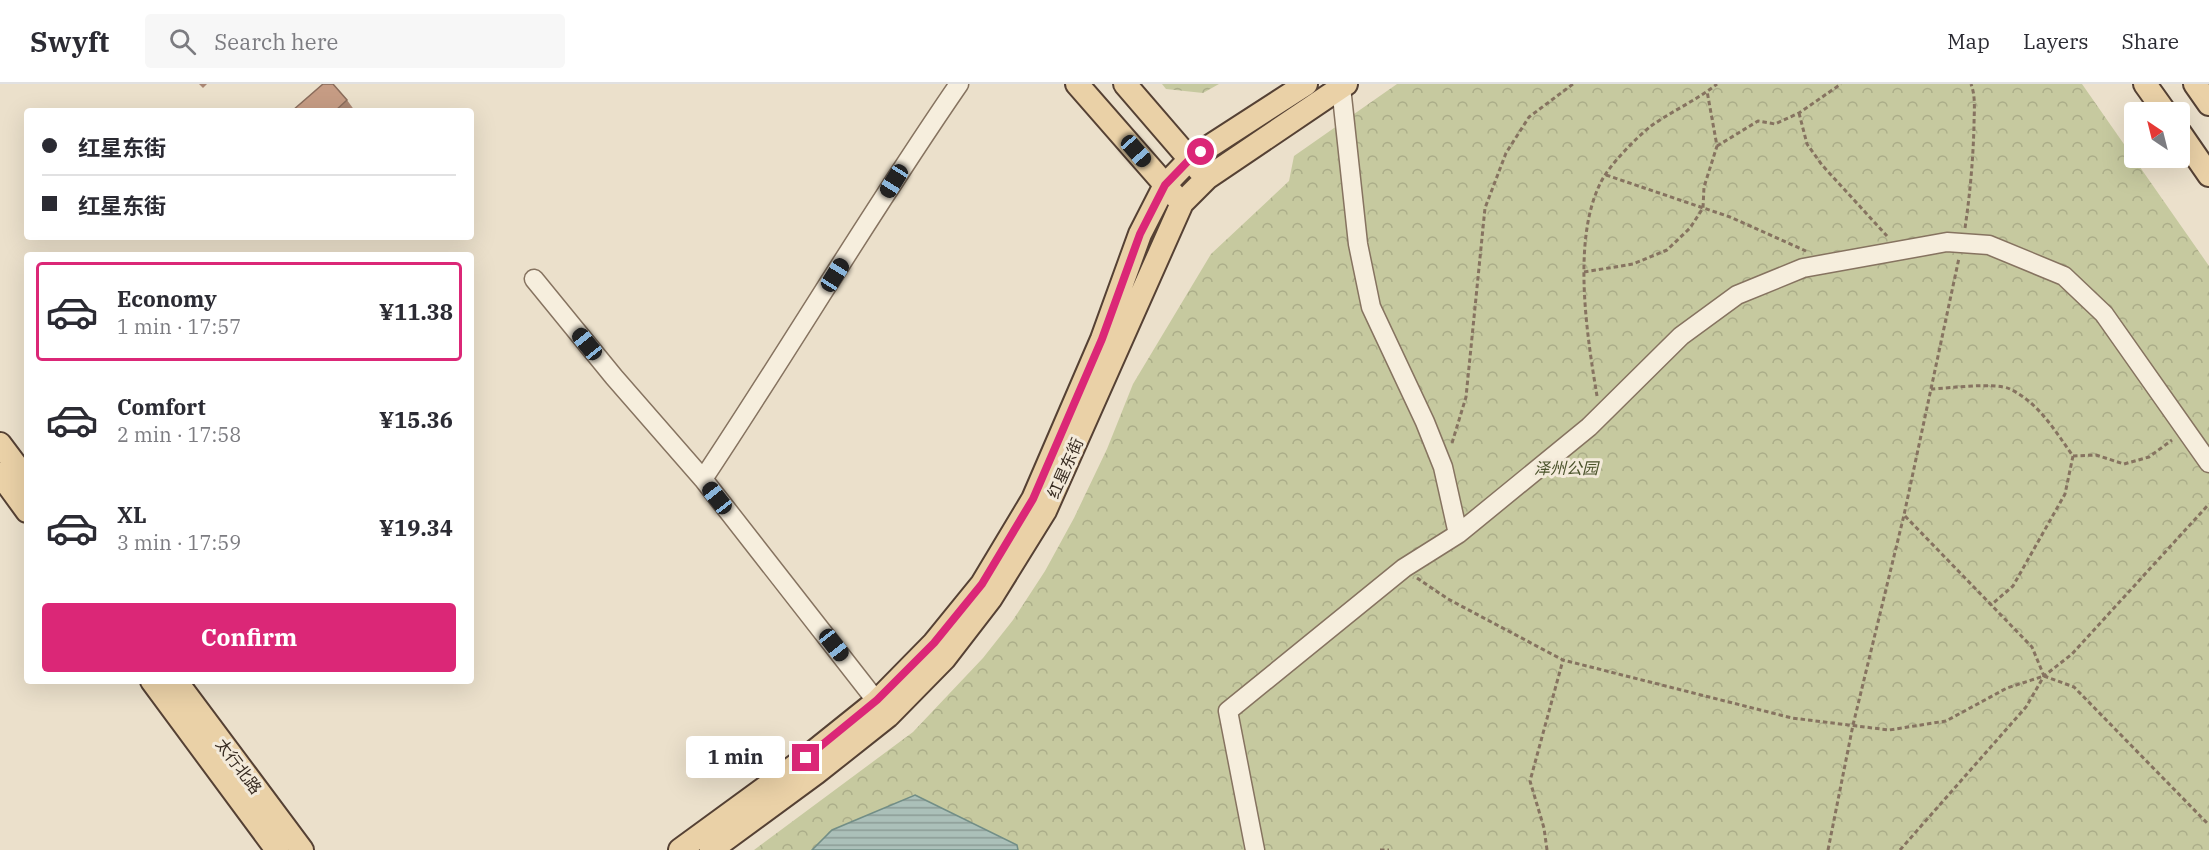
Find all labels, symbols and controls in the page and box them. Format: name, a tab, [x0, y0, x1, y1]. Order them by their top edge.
search box	[145, 14, 565, 68]
text: Swyft	[30, 23, 109, 60]
icon: search	[166, 25, 199, 58]
text: Search here	[214, 27, 338, 56]
text: Map	[1947, 27, 1990, 55]
text: Layers	[2023, 27, 2089, 55]
text: Share	[2122, 27, 2179, 55]
north arrow	[2124, 102, 2190, 168]
map controls	[2124, 102, 2190, 168]
car	[1117, 132, 1155, 170]
text: 红星东街	[78, 133, 166, 162]
route start	[1187, 138, 1214, 165]
car	[877, 161, 911, 201]
text: 红星东街	[78, 191, 166, 220]
car	[818, 255, 852, 295]
text: Economy	[117, 284, 217, 313]
icon: car	[45, 285, 99, 339]
text: ¥11.38	[379, 297, 453, 326]
text: 1 min · 17:57	[117, 313, 241, 340]
car	[569, 324, 605, 364]
text: Comfort	[117, 392, 206, 421]
icon: car	[45, 393, 99, 447]
text: ¥15.36	[379, 405, 453, 434]
text: 2 min · 17:58	[117, 421, 241, 448]
street label: 红星东街	[1043, 435, 1087, 501]
park label: 泽州公园	[1534, 458, 1600, 478]
car	[699, 478, 735, 518]
text: XL	[117, 500, 147, 529]
icon: car	[45, 501, 99, 555]
text: ¥19.34	[379, 513, 453, 542]
text: 3 min · 17:59	[117, 529, 241, 556]
button: Confirm	[42, 603, 456, 672]
car	[816, 625, 852, 665]
street label: 太行北路	[212, 734, 266, 798]
callout: 1 min	[686, 737, 785, 779]
text: 1 min	[708, 743, 764, 770]
route end	[792, 744, 819, 771]

